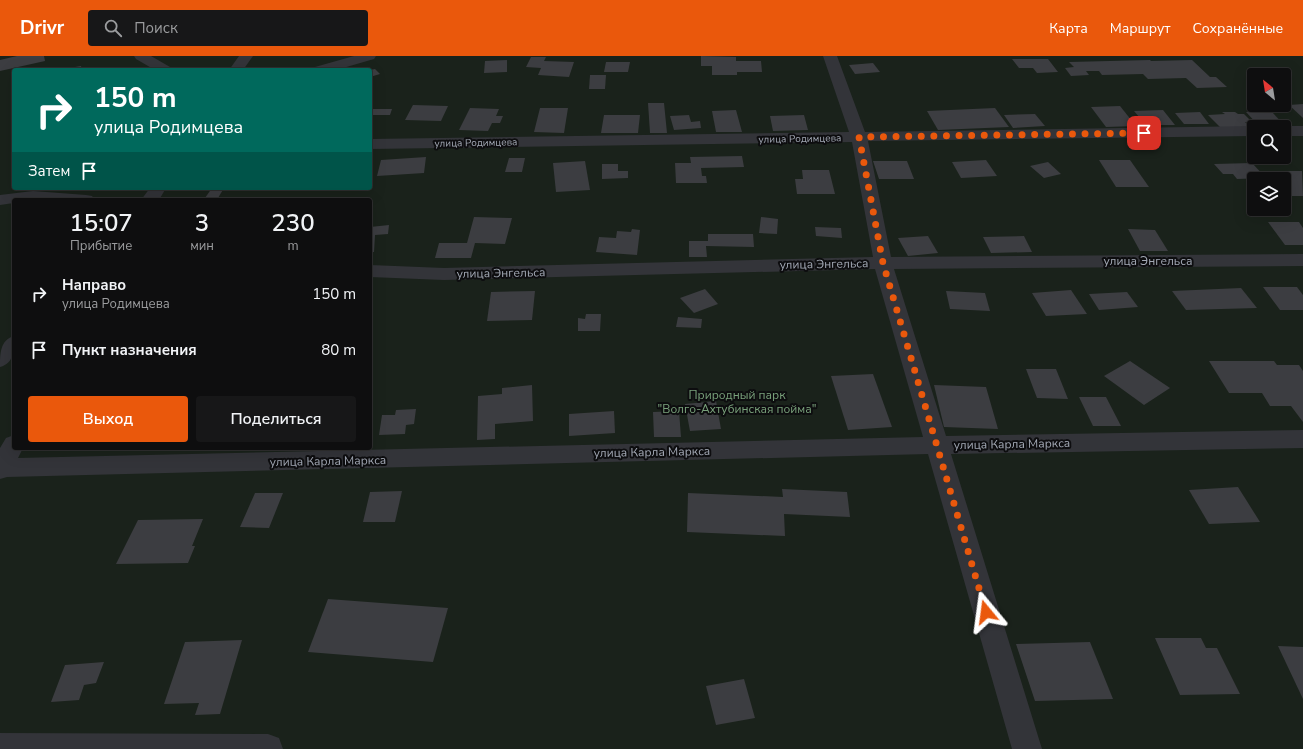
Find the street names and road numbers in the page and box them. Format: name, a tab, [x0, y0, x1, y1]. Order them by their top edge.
street label: улица Родимцева	[758, 131, 842, 147]
street label: улица Родимцева	[434, 135, 518, 151]
street label: улица Энгельса	[1104, 253, 1192, 269]
street label: улица Энгельса	[779, 255, 869, 273]
street label: улица Энгельса	[456, 264, 546, 282]
street label: улица Карла Маркса	[954, 435, 1070, 453]
street label: улица Карла Маркса	[594, 443, 710, 461]
street label: улица Карла Маркса	[270, 452, 386, 470]

